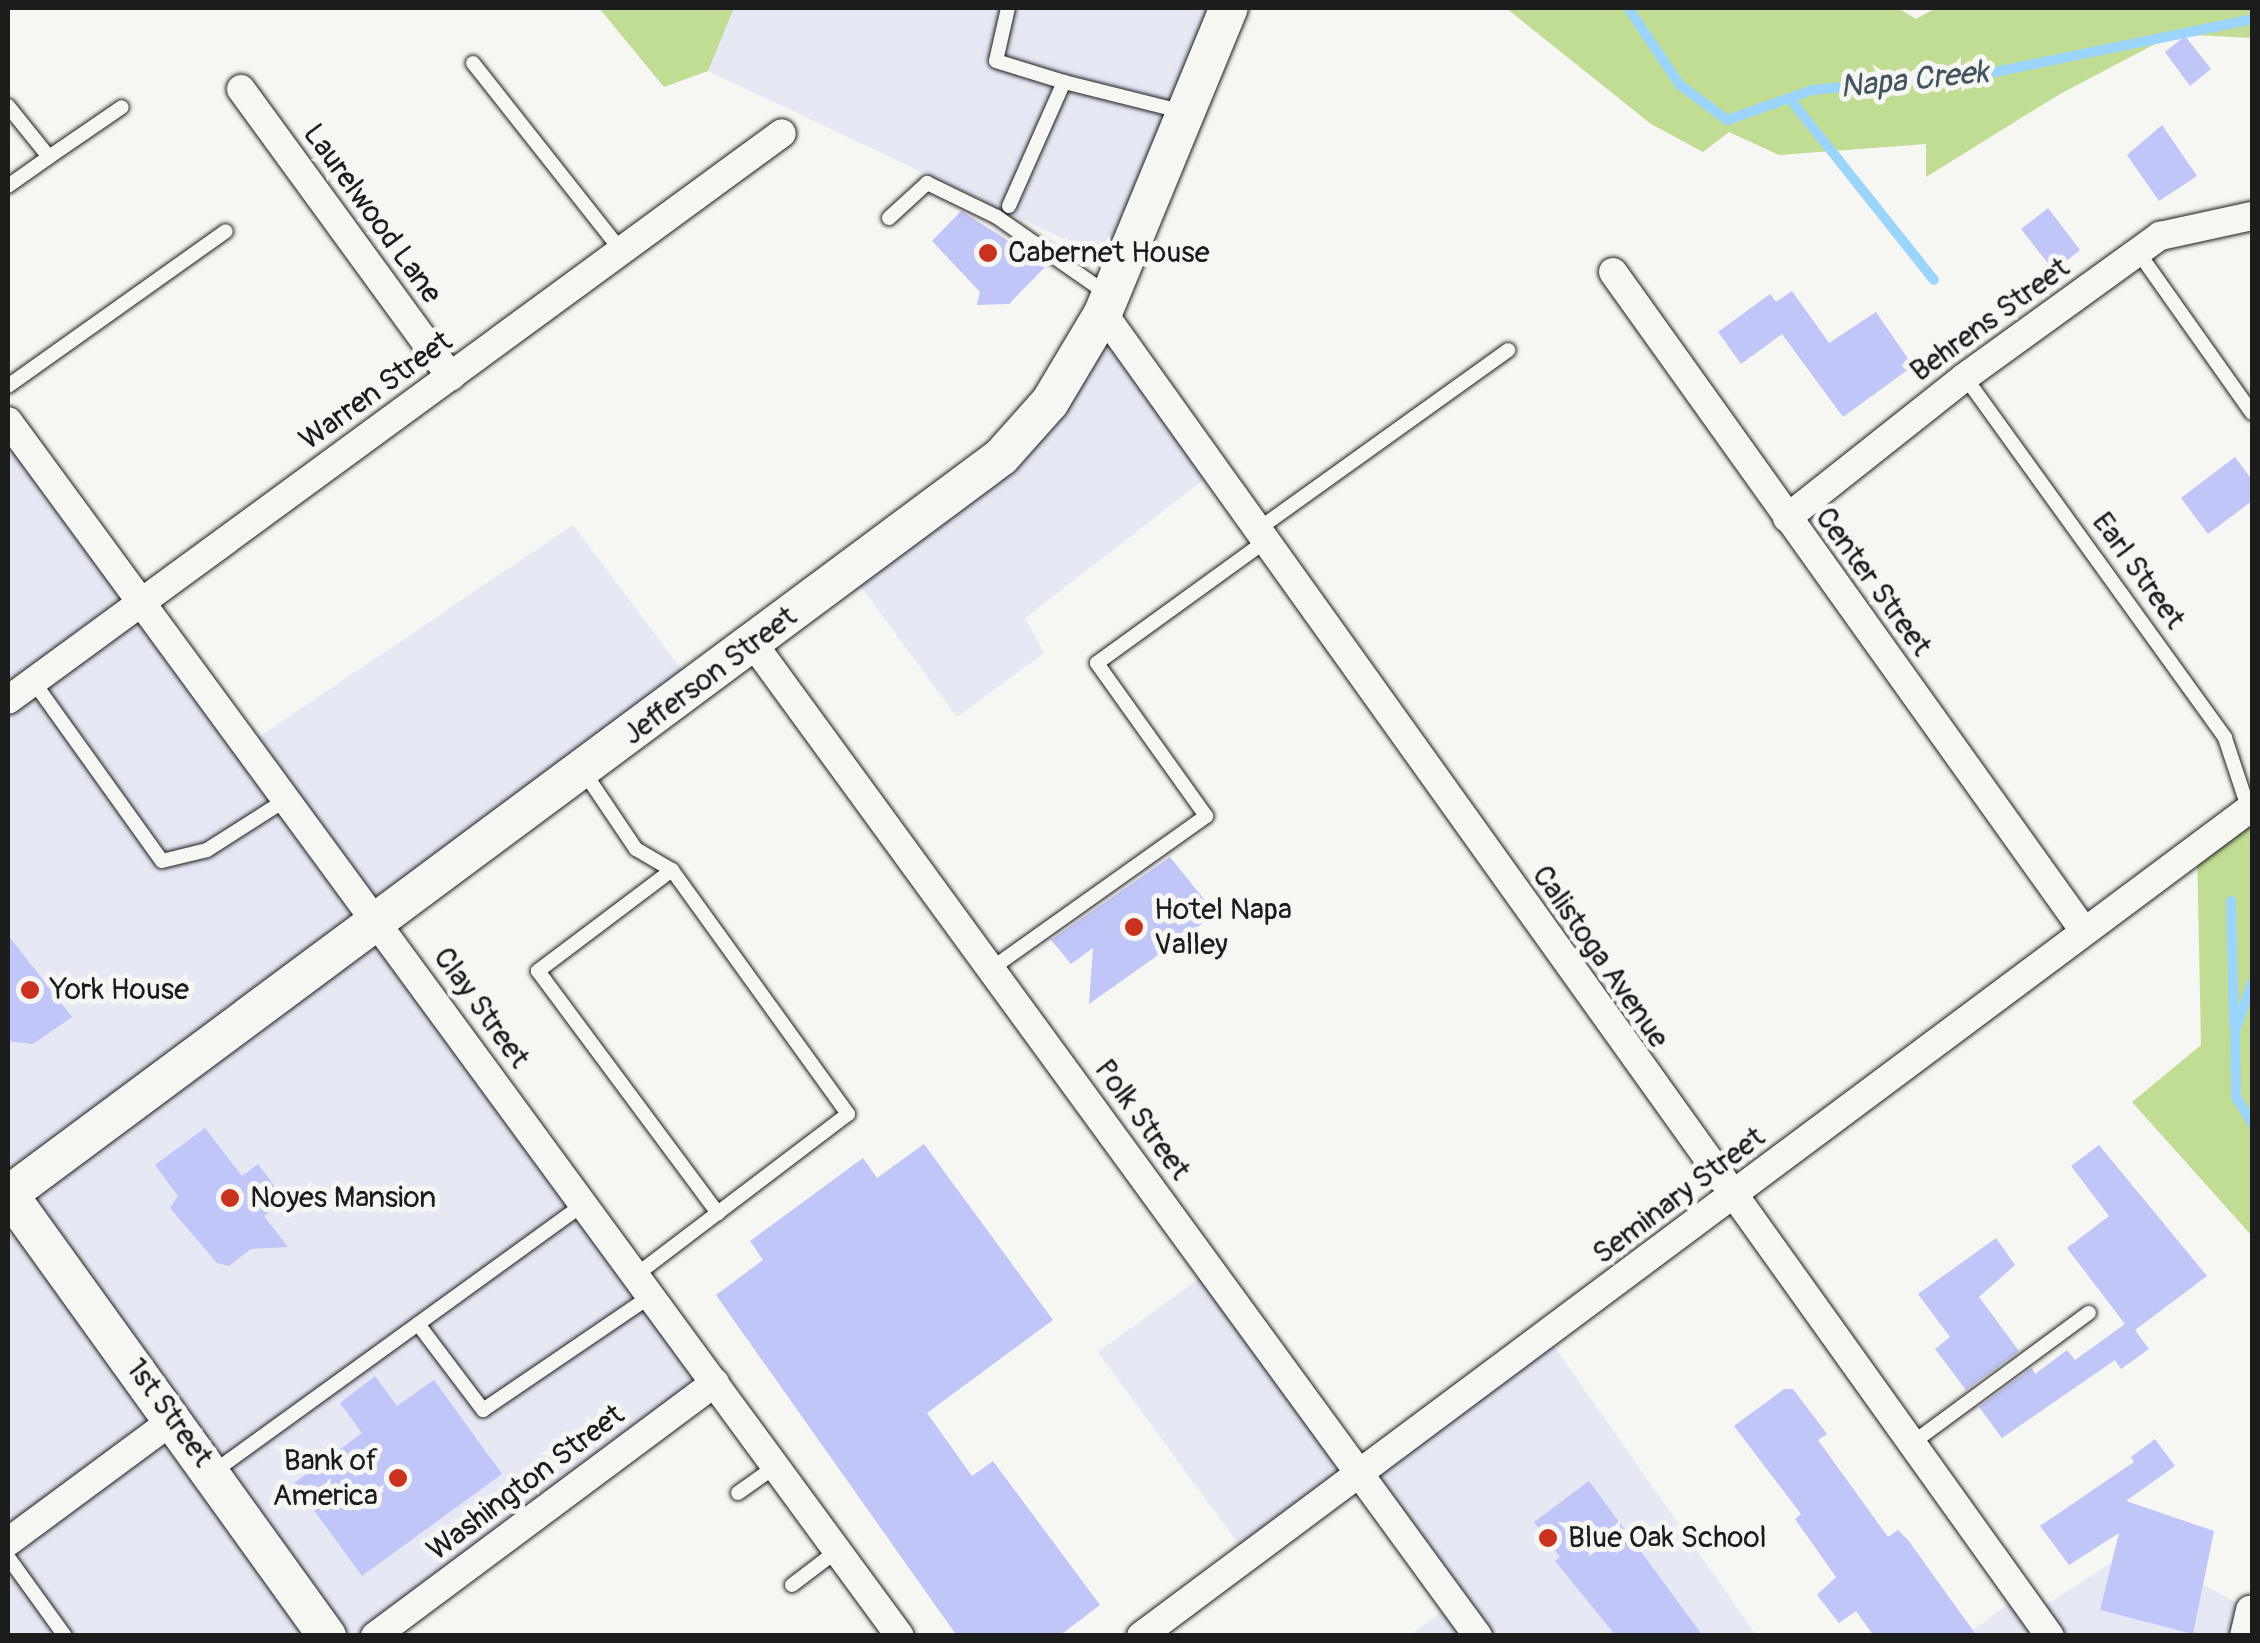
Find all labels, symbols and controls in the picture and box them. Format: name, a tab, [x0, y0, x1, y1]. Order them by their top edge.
water label: Napa Creek	[1838, 53, 1990, 107]
street label: Laurelwood Lane	[295, 117, 449, 311]
place label: Cabernet House	[1008, 235, 1209, 271]
marker: Cabernet House	[977, 242, 999, 264]
street label: Behrens Street	[1903, 250, 2077, 390]
street label: Warren Street	[293, 324, 459, 458]
street label: Center Street	[1807, 501, 1939, 663]
street label: Earl Street	[2084, 506, 2192, 636]
street label: Jefferson Street	[616, 599, 804, 753]
street label: Calistoga Avenue	[1524, 859, 1676, 1055]
place label: Hotel Napa Valley	[1154, 892, 1292, 962]
marker: Hotel Napa Valley	[1123, 916, 1145, 938]
street label: Clay Street	[425, 941, 537, 1075]
place label: York House	[50, 972, 189, 1008]
marker: York House	[19, 979, 41, 1001]
street label: Polk Street	[1086, 1053, 1198, 1187]
street label: Seminary Street	[1586, 1120, 1772, 1272]
place label: Noyes Mansion	[250, 1180, 436, 1216]
marker: Noyes Mansion	[219, 1187, 241, 1209]
street label: 1st Street	[118, 1352, 220, 1474]
street label: Washington Street	[420, 1397, 632, 1569]
place label: Bank of America	[272, 1443, 378, 1514]
marker: Bank of America	[387, 1467, 409, 1489]
place label: Blue Oak School	[1568, 1520, 1767, 1556]
marker: Blue Oak School	[1537, 1527, 1559, 1549]

